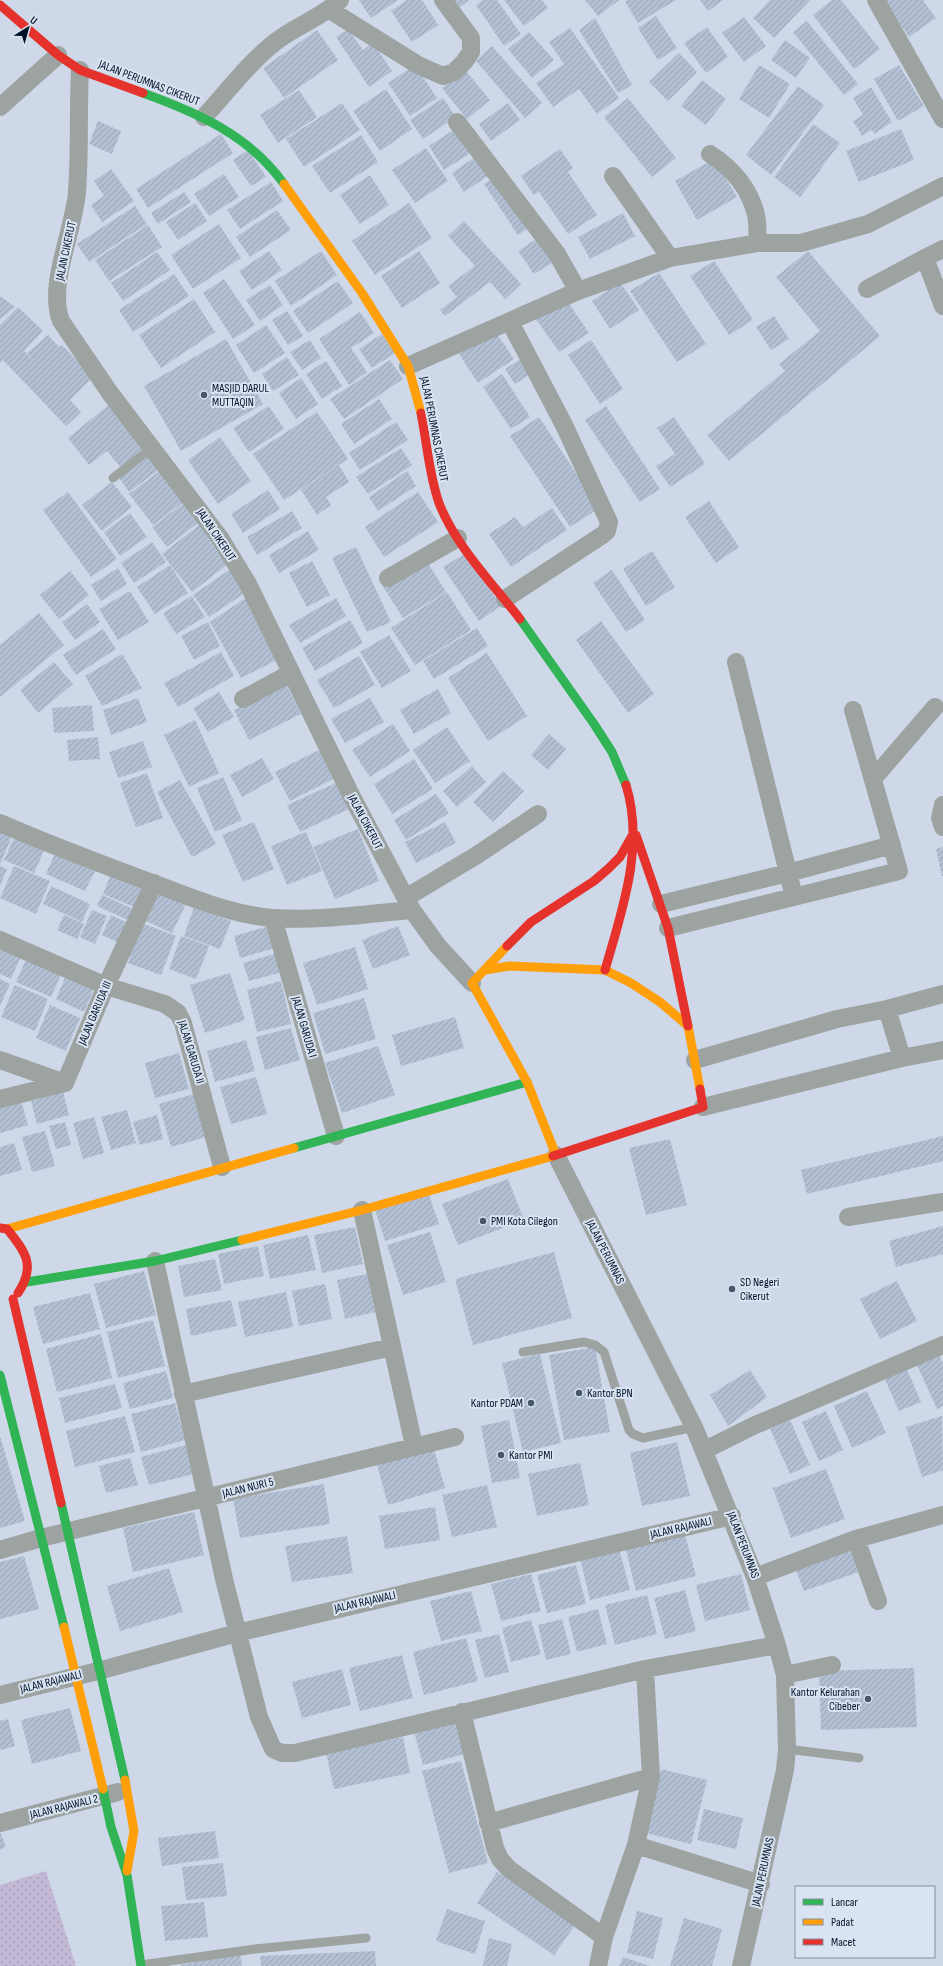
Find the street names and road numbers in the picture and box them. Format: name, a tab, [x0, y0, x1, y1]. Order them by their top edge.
street label: JALAN PERUMNAS CIKERUT	[95, 56, 202, 109]
street label: JALAN CIKERUT	[52, 220, 80, 283]
street label: JALAN PERUMNAS CIKERUT	[416, 374, 452, 483]
street label: JALAN CIKERUT	[192, 505, 239, 564]
street label: JALAN CIKERUT	[344, 791, 386, 852]
street label: JALAN GARUDA III	[74, 979, 115, 1048]
street label: JALAN GARUDA I	[288, 994, 320, 1059]
street label: JALAN GARUDA II	[174, 1018, 208, 1086]
street label: JALAN PERUMNAS	[582, 1216, 628, 1287]
street label: JALAN NURI 5	[220, 1474, 275, 1502]
street label: JALAN PERUMNAS	[723, 1509, 763, 1580]
street label: JALAN RAJAWALI	[648, 1514, 713, 1543]
street label: JALAN RAJAWALI	[332, 1588, 397, 1617]
street label: JALAN RAJAWALI	[18, 1667, 83, 1697]
street label: JALAN RAJAWALI 2	[27, 1791, 100, 1823]
street label: JALAN PERUMNAS	[748, 1836, 778, 1909]

